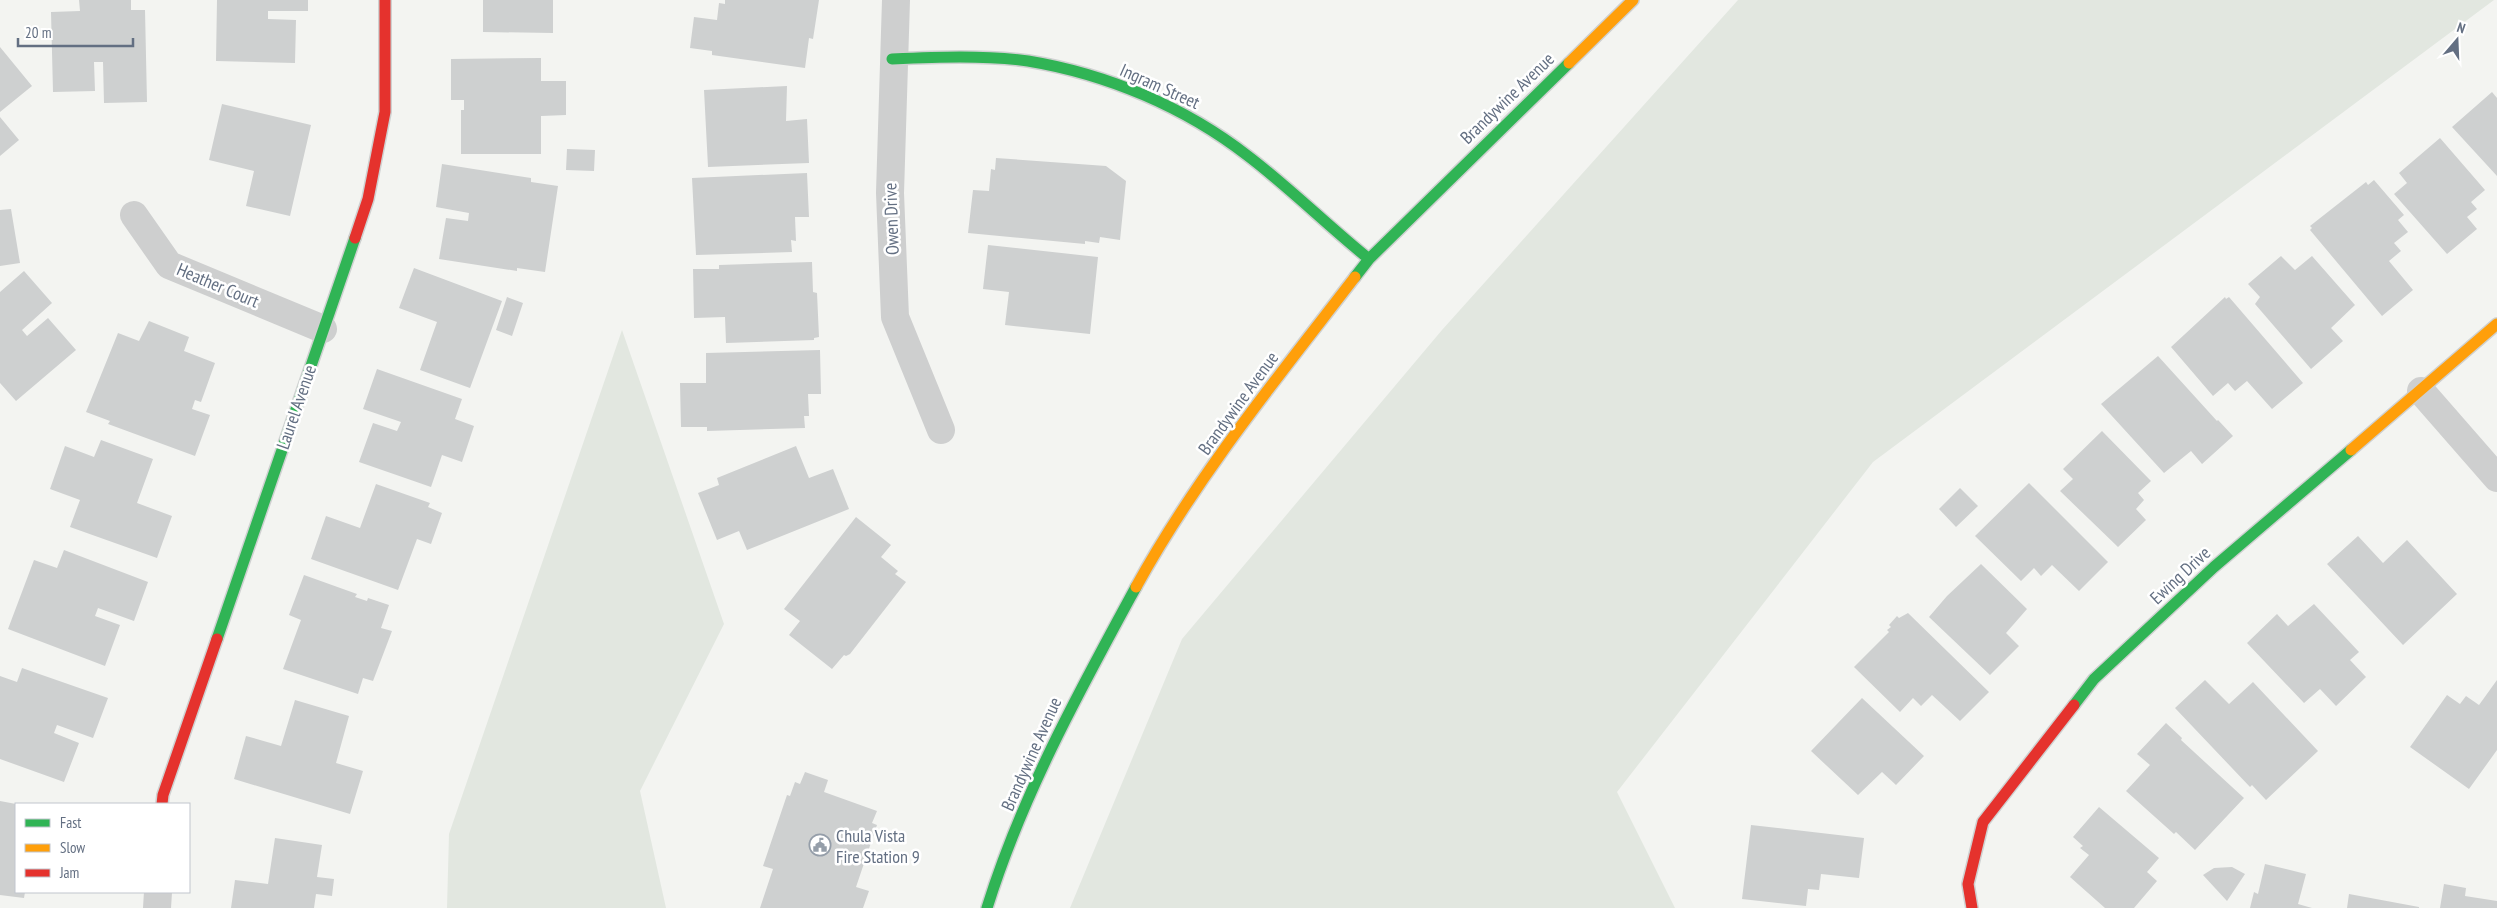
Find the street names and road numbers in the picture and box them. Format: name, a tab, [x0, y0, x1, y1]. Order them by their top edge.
street label: Brandywine Avenue	[1455, 47, 1559, 149]
street label: Ingram Street	[1117, 58, 1203, 114]
street label: Owen Drive	[878, 183, 904, 255]
street label: Heather Court	[173, 257, 263, 313]
street label: Brandywine Avenue	[1193, 347, 1283, 459]
street label: Laurel Avenue	[271, 362, 321, 452]
street label: Ewing Drive	[2145, 541, 2215, 609]
street label: Brandywine Avenue	[996, 694, 1066, 814]

